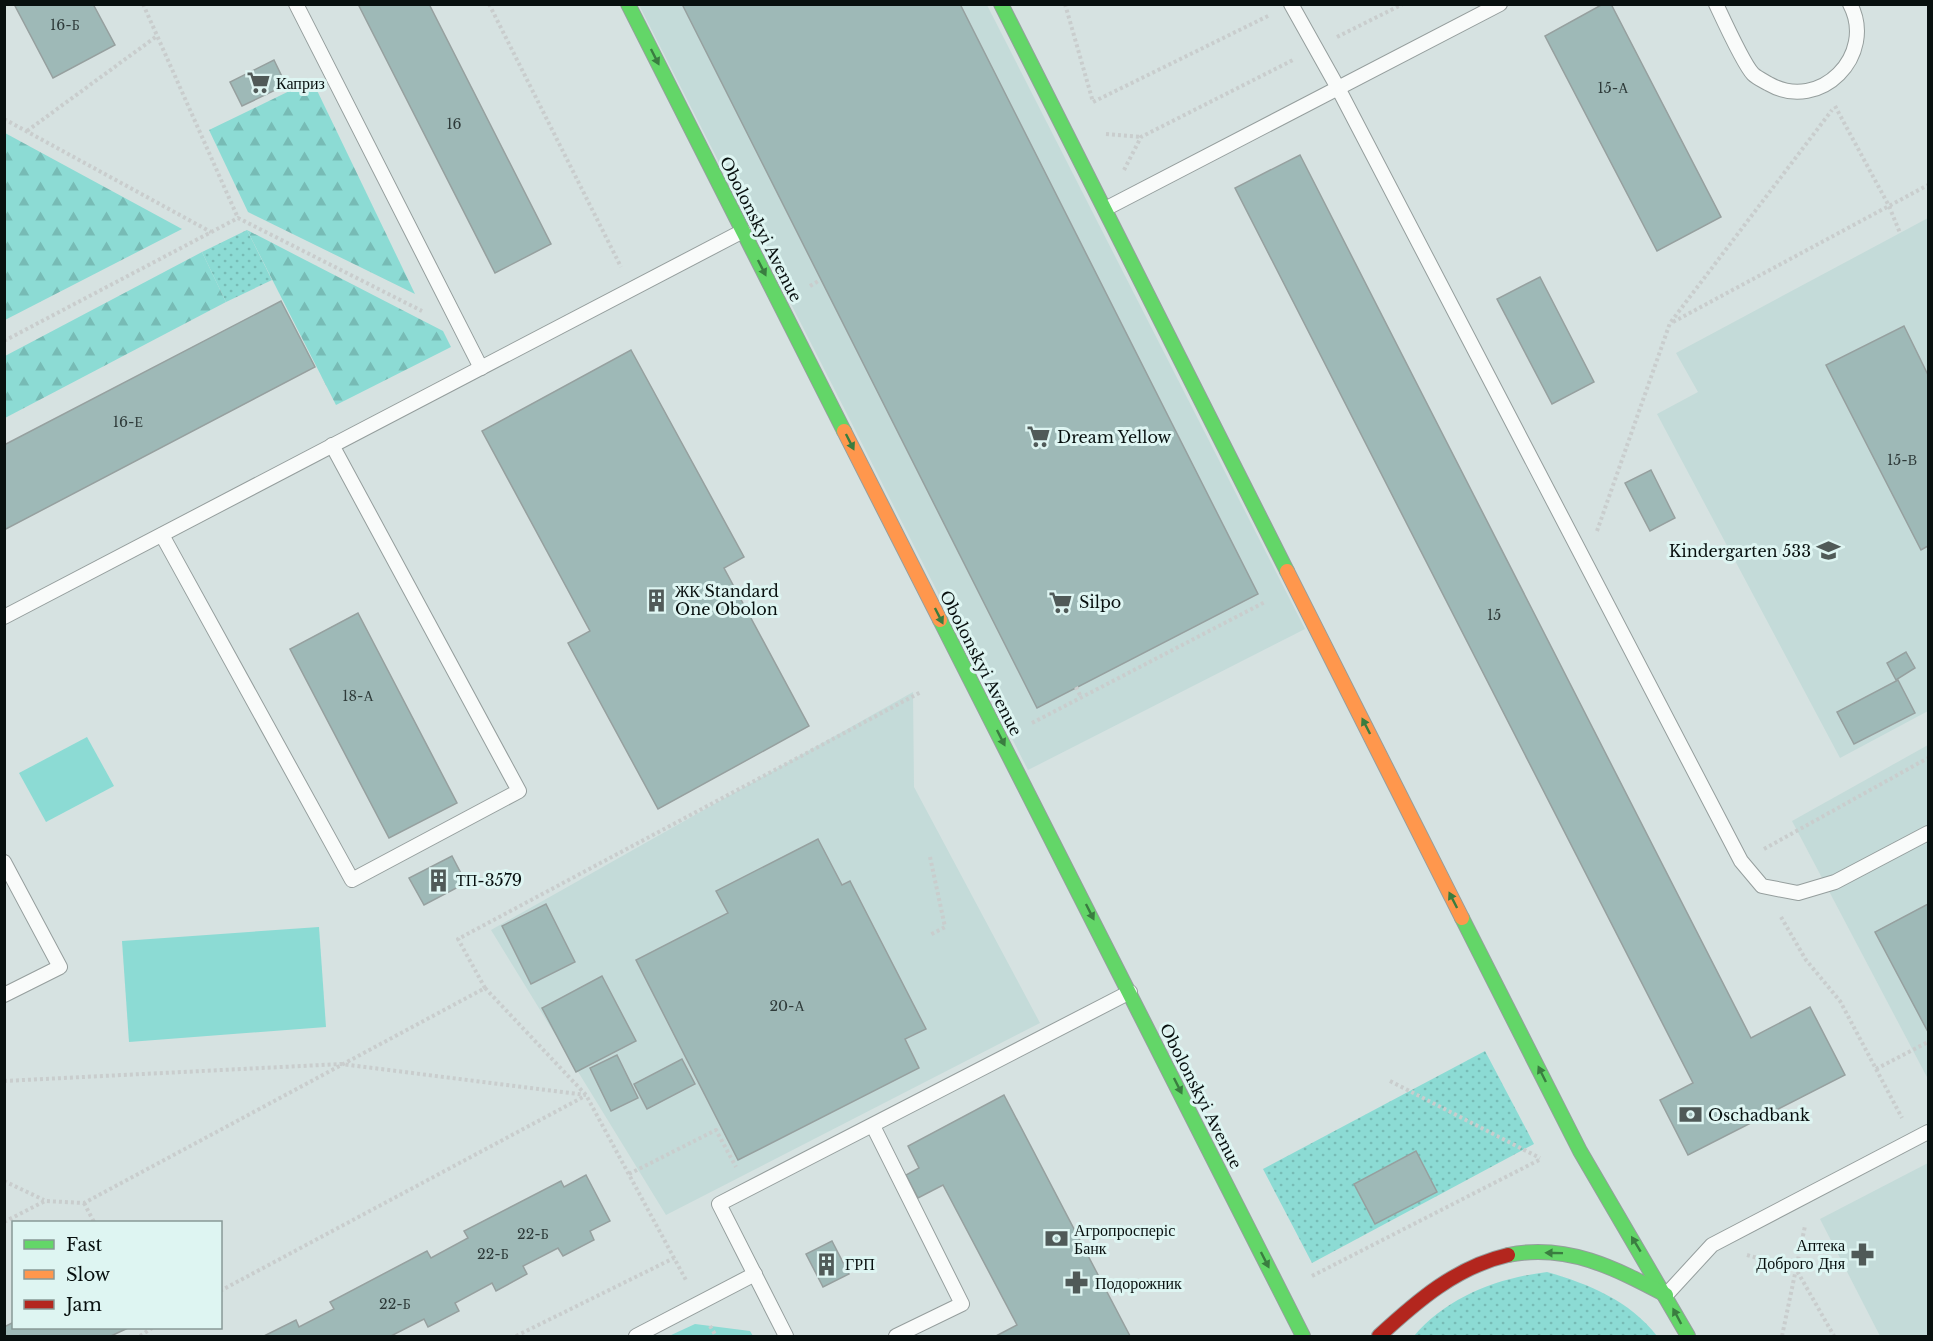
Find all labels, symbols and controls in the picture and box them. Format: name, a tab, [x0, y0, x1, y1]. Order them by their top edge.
house number: 16-Б	[50, 16, 80, 34]
one-way arrow	[650, 48, 659, 65]
supermarket icon: Каприз	[245, 70, 271, 96]
place label: Каприз	[276, 73, 325, 93]
house number: 15-А	[1598, 79, 1629, 97]
house number: 16	[446, 115, 462, 133]
street label: Obolonskyi Avenue	[716, 153, 806, 305]
one-way arrow	[757, 260, 767, 277]
house number: 16-Е	[113, 413, 143, 431]
supermarket icon: Dream Yellow	[1026, 424, 1052, 450]
place label: Dream Yellow	[1057, 427, 1172, 447]
one-way arrow	[845, 433, 855, 450]
house number: 15-В	[1887, 451, 1917, 469]
school or university icon: Kindergarten 533	[1816, 538, 1842, 564]
place label: Kindergarten 533	[1669, 541, 1811, 561]
place label: ЖК Standard One Obolon	[675, 581, 779, 619]
building icon: ЖК Standard One Obolon	[644, 587, 670, 613]
street label: Obolonskyi Avenue	[936, 587, 1026, 739]
supermarket icon: Silpo	[1048, 589, 1074, 615]
place label: Silpo	[1079, 592, 1121, 612]
house number: 15	[1487, 606, 1501, 624]
one-way arrow	[934, 607, 943, 624]
house number: 18-А	[342, 687, 375, 705]
one-way arrow	[1361, 717, 1371, 735]
one-way arrow	[996, 730, 1006, 747]
building icon: ТП-3579	[425, 867, 451, 893]
place label: ТП-3579	[456, 870, 522, 890]
one-way arrow	[1448, 892, 1458, 909]
one-way arrow	[1085, 903, 1094, 920]
house number: 20-А	[769, 997, 805, 1015]
street label: Obolonskyi Avenue	[1156, 1020, 1246, 1172]
one-way arrow	[1537, 1065, 1547, 1082]
one-way arrow	[1173, 1077, 1183, 1094]
bank icon: Oschadbank	[1677, 1102, 1703, 1128]
place label: Oschadbank	[1708, 1105, 1810, 1125]
place label: Агропросперіс Банк	[1074, 1220, 1175, 1258]
legend	[12, 1221, 222, 1329]
house number: 22-Б	[517, 1225, 549, 1243]
bank icon: Агропросперіс Банк	[1043, 1226, 1069, 1252]
text: Fast	[66, 1234, 103, 1256]
place label: Аптека Доброго Дня	[1756, 1235, 1846, 1273]
one-way arrow	[1631, 1236, 1642, 1252]
pharmacy icon: Аптека Доброго Дня	[1850, 1241, 1876, 1267]
house number: 22-Б	[477, 1245, 509, 1263]
one-way arrow	[1544, 1248, 1563, 1257]
building icon: ГРП	[814, 1251, 840, 1277]
one-way arrow	[1261, 1251, 1270, 1268]
place label: ГРП	[845, 1254, 875, 1274]
text: Slow	[66, 1264, 111, 1286]
pharmacy icon: Подорожник	[1064, 1270, 1090, 1296]
place label: Подорожник	[1095, 1273, 1182, 1293]
text: Jam	[64, 1294, 102, 1316]
house number: 22-Б	[379, 1295, 411, 1313]
one-way arrow	[1672, 1307, 1682, 1324]

